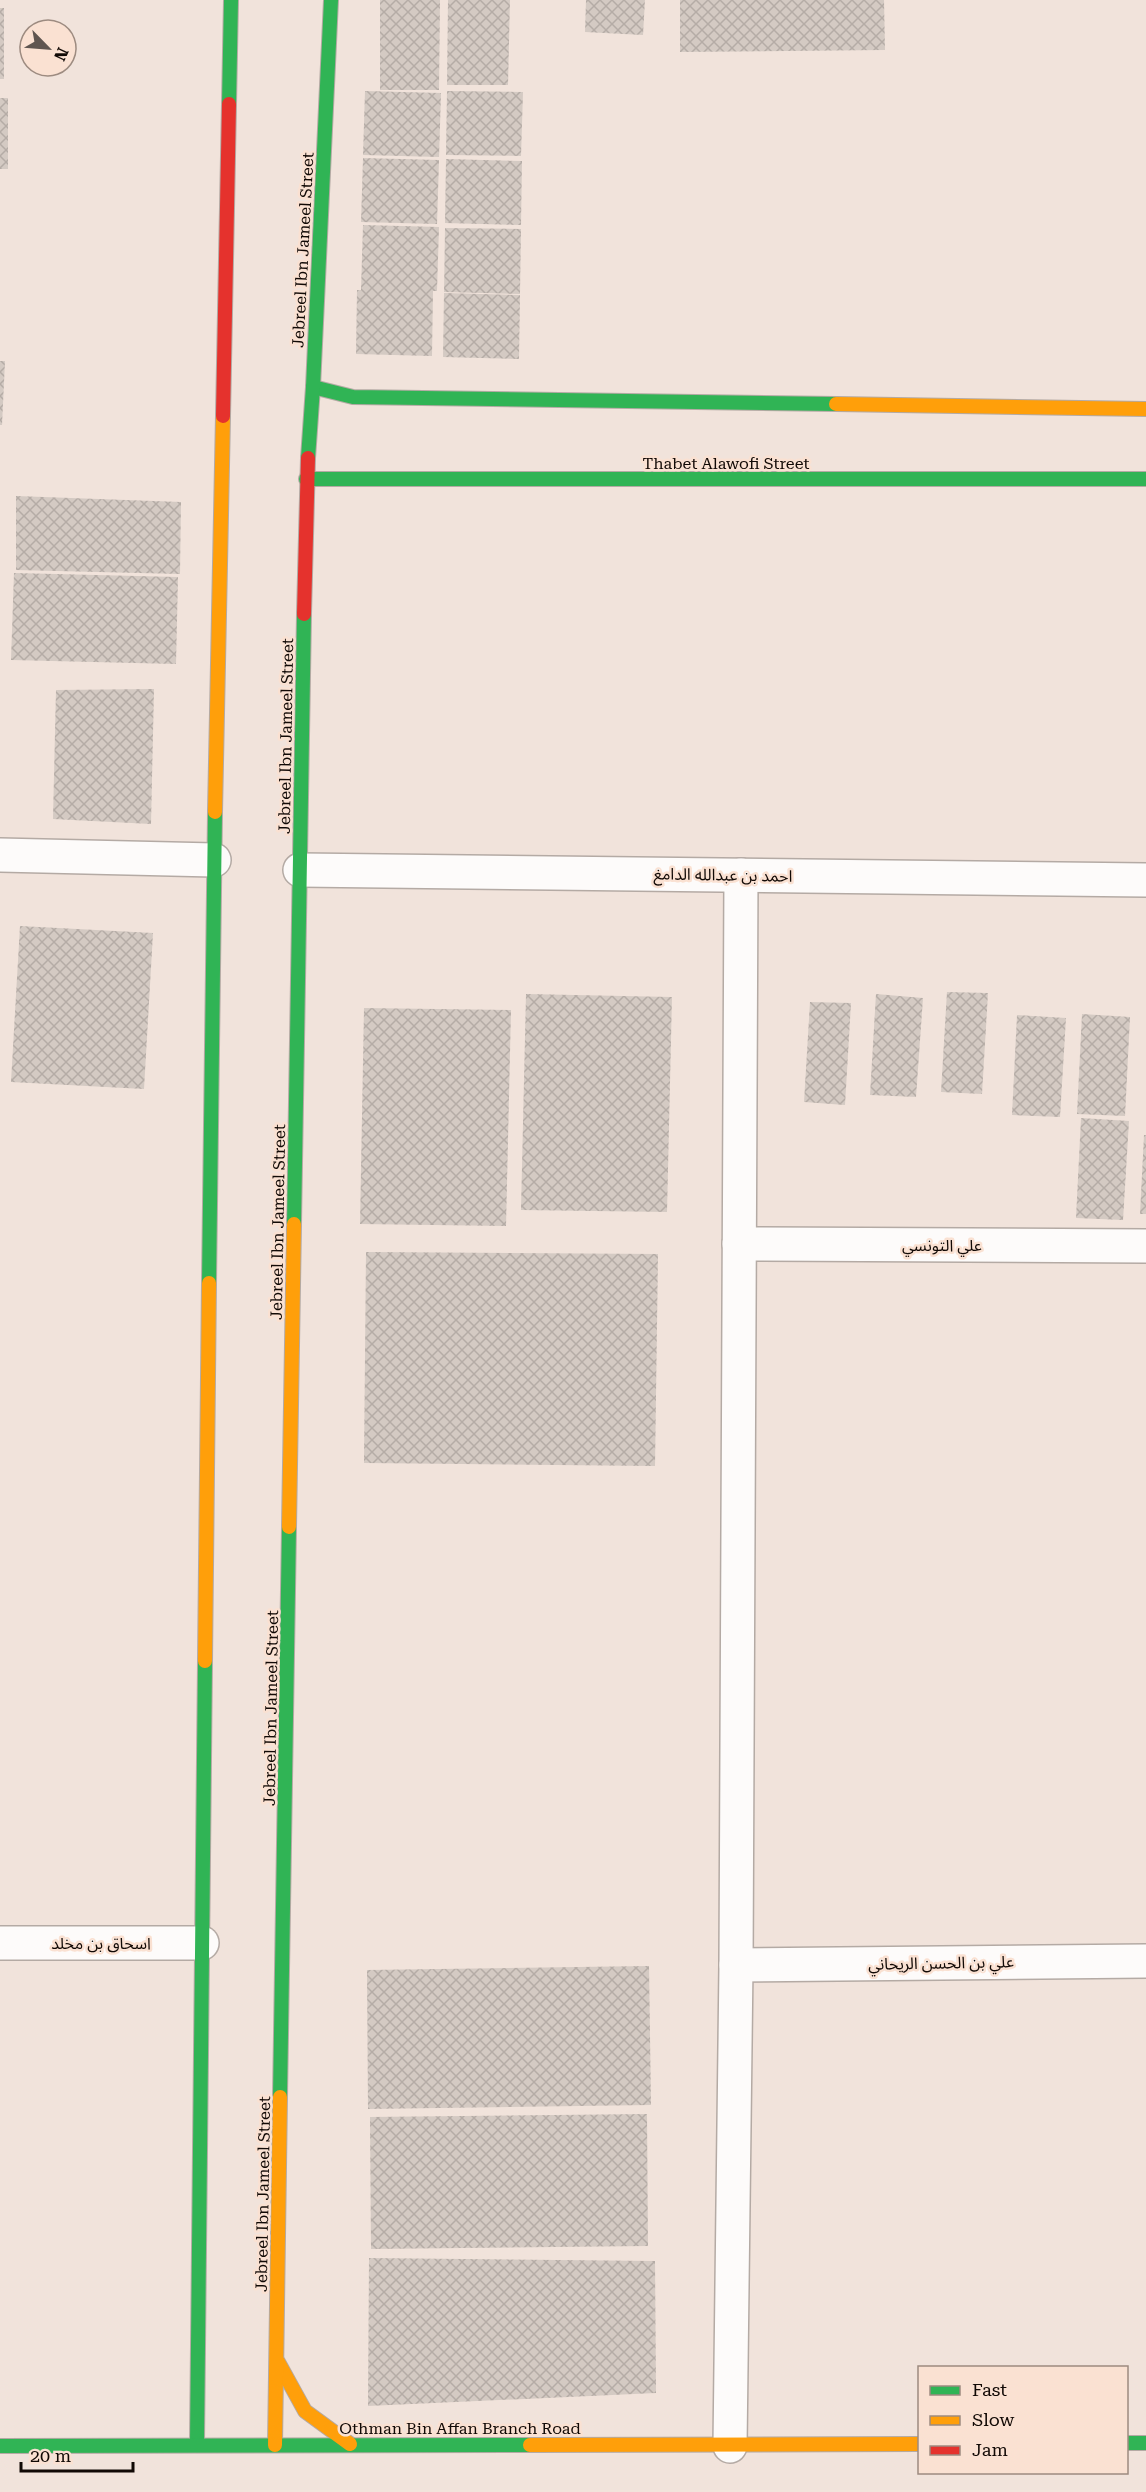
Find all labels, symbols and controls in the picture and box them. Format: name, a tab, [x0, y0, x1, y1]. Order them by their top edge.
north arrow	[18, 18, 78, 78]
text: N	[50, 45, 72, 64]
street label: Jebreel Ibn Jameel Street	[288, 152, 318, 348]
street label: Thabet Alawofi Street	[643, 454, 809, 473]
street label: Jebreel Ibn Jameel Street	[275, 638, 297, 834]
street label: احمد بن عبدالله الدامغ	[653, 864, 793, 889]
street label: Jebreel Ibn Jameel Street	[267, 1124, 289, 1320]
street label: علي التونسي	[902, 1236, 982, 1257]
street label: Jebreel Ibn Jameel Street	[260, 1610, 282, 1806]
street label: اسحاق بن مخلد	[51, 1934, 151, 1953]
street label: علي بن الحسن الريحاني	[868, 1952, 1014, 1976]
street label: Jebreel Ibn Jameel Street	[252, 2096, 274, 2292]
legend	[918, 2366, 1128, 2474]
text: Fast	[972, 2379, 1007, 2400]
text: Slow	[972, 2409, 1014, 2430]
street label: Othman Bin Affan Branch Road	[339, 2419, 581, 2438]
scale bar	[21, 2435, 134, 2473]
text: Jam	[972, 2439, 1008, 2460]
text: 20 m	[30, 2445, 71, 2466]

